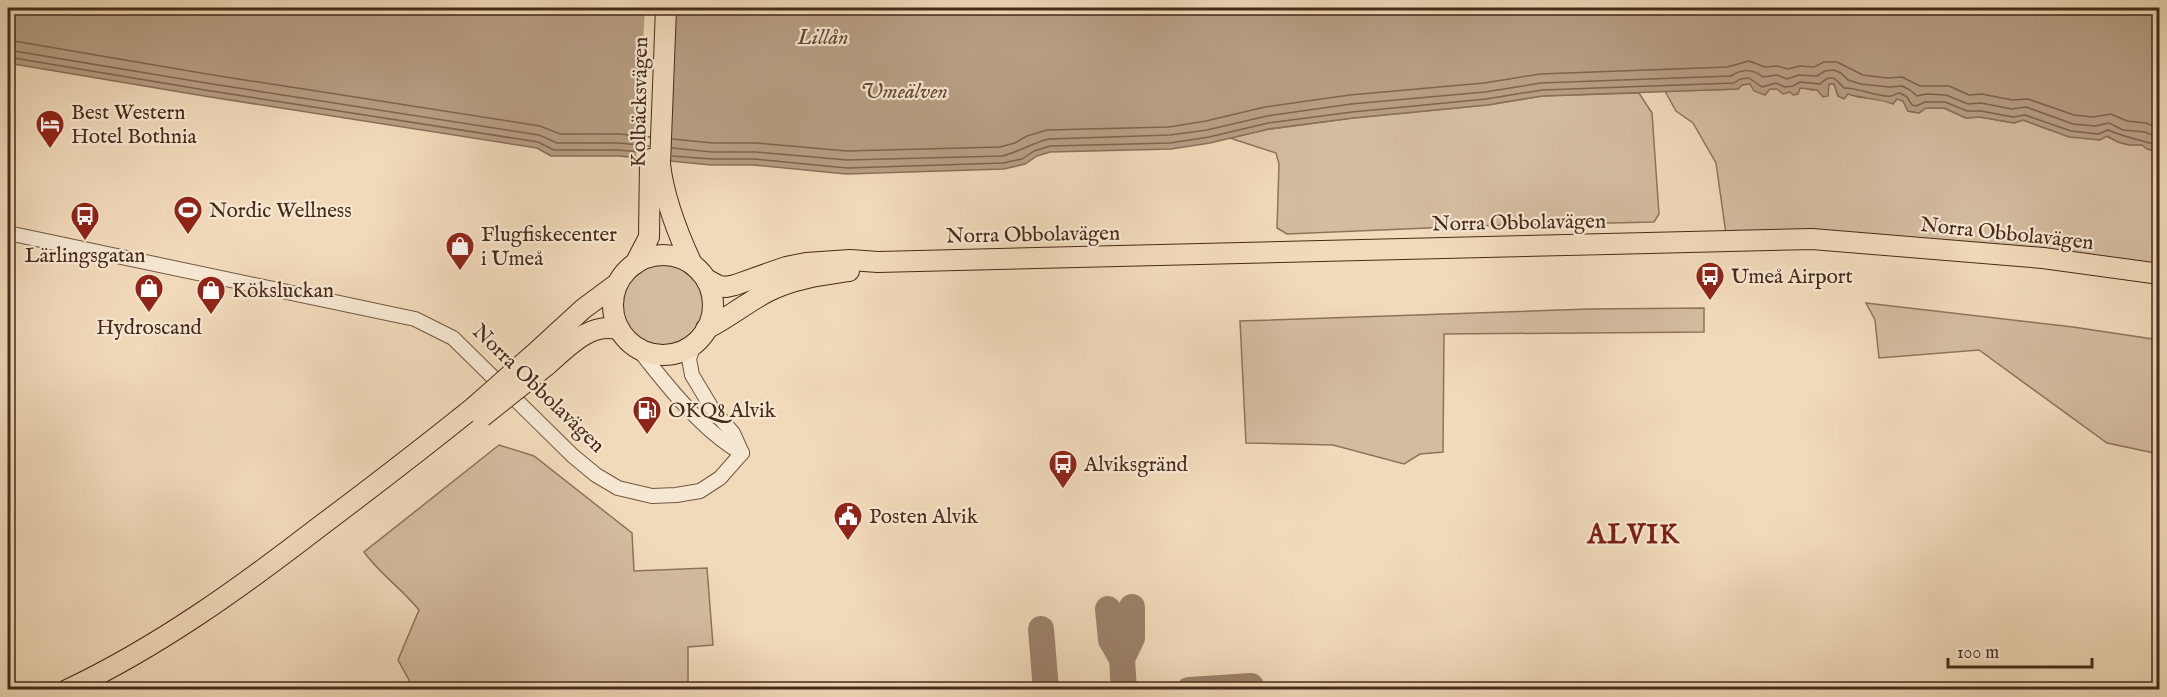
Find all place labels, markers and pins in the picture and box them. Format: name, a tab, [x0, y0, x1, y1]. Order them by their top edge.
place label: Best Western Hotel Bothnia	[71, 100, 198, 151]
hotel icon: Best Western Hotel Bothnia	[34, 108, 66, 150]
sports icon: Nordic Wellness	[172, 194, 204, 236]
place label: Nordic Wellness	[209, 198, 352, 225]
bus stop icon: Lärlingsgatan	[69, 200, 101, 242]
place label: Flugfiskecenter i Umeå	[481, 222, 617, 273]
shop icon: Flugfiskecenter i Umeå	[444, 230, 476, 272]
place label: Lärlingsgatan	[25, 243, 146, 270]
bus stop icon: Umeå Airport	[1694, 260, 1726, 302]
place label: Umeå Airport	[1731, 264, 1853, 291]
shop icon: Hydroscand	[133, 272, 165, 314]
shop icon: Köksluckan	[195, 274, 227, 316]
place label: Köksluckan	[232, 278, 334, 305]
place label: Hydroscand	[96, 315, 203, 342]
fuel station icon: OKQ8 Alvik	[631, 394, 663, 436]
place label: OKQ8 Alvik	[668, 398, 777, 425]
bus stop icon: Alviksgränd	[1047, 448, 1079, 490]
place label: Alviksgränd	[1083, 452, 1189, 479]
public building icon: Posten Alvik	[832, 500, 864, 542]
place label: Posten Alvik	[869, 504, 979, 531]

